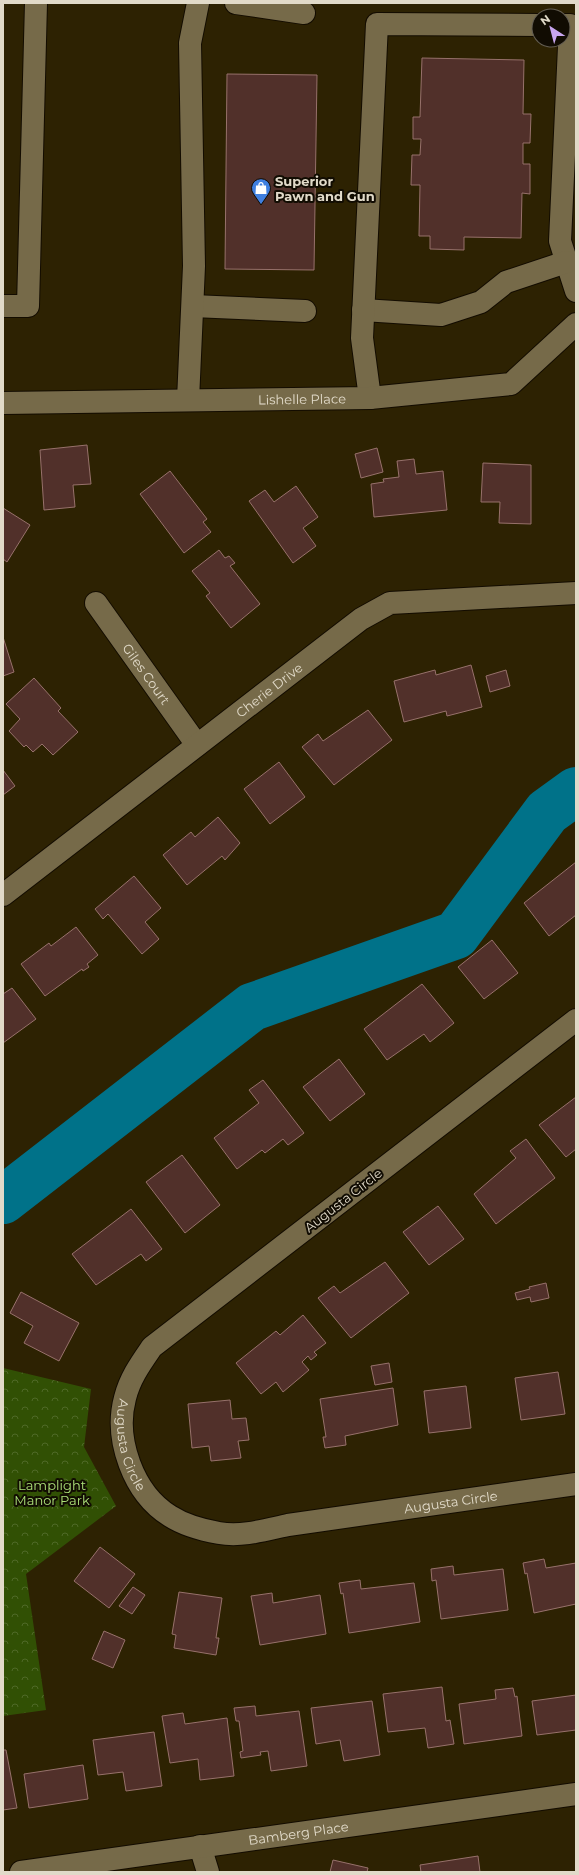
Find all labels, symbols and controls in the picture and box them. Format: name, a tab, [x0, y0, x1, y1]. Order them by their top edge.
north arrow	[531, 8, 571, 48]
text: N	[537, 12, 553, 28]
place label: Superior Pawn and Gun	[275, 173, 375, 204]
shop icon: Superior Pawn and Gun	[250, 177, 272, 205]
street label: Lishelle Place	[258, 390, 346, 408]
street label: Giles Court	[119, 640, 174, 708]
street label: Cherie Drive	[233, 659, 306, 721]
street label: Augusta Circle	[301, 1165, 385, 1235]
street label: Augusta Circle	[114, 1398, 150, 1494]
park label: Lamplight Manor Park	[14, 1477, 90, 1508]
street label: Augusta Circle	[403, 1487, 499, 1516]
street label: Bamberg Place	[247, 1818, 350, 1848]

